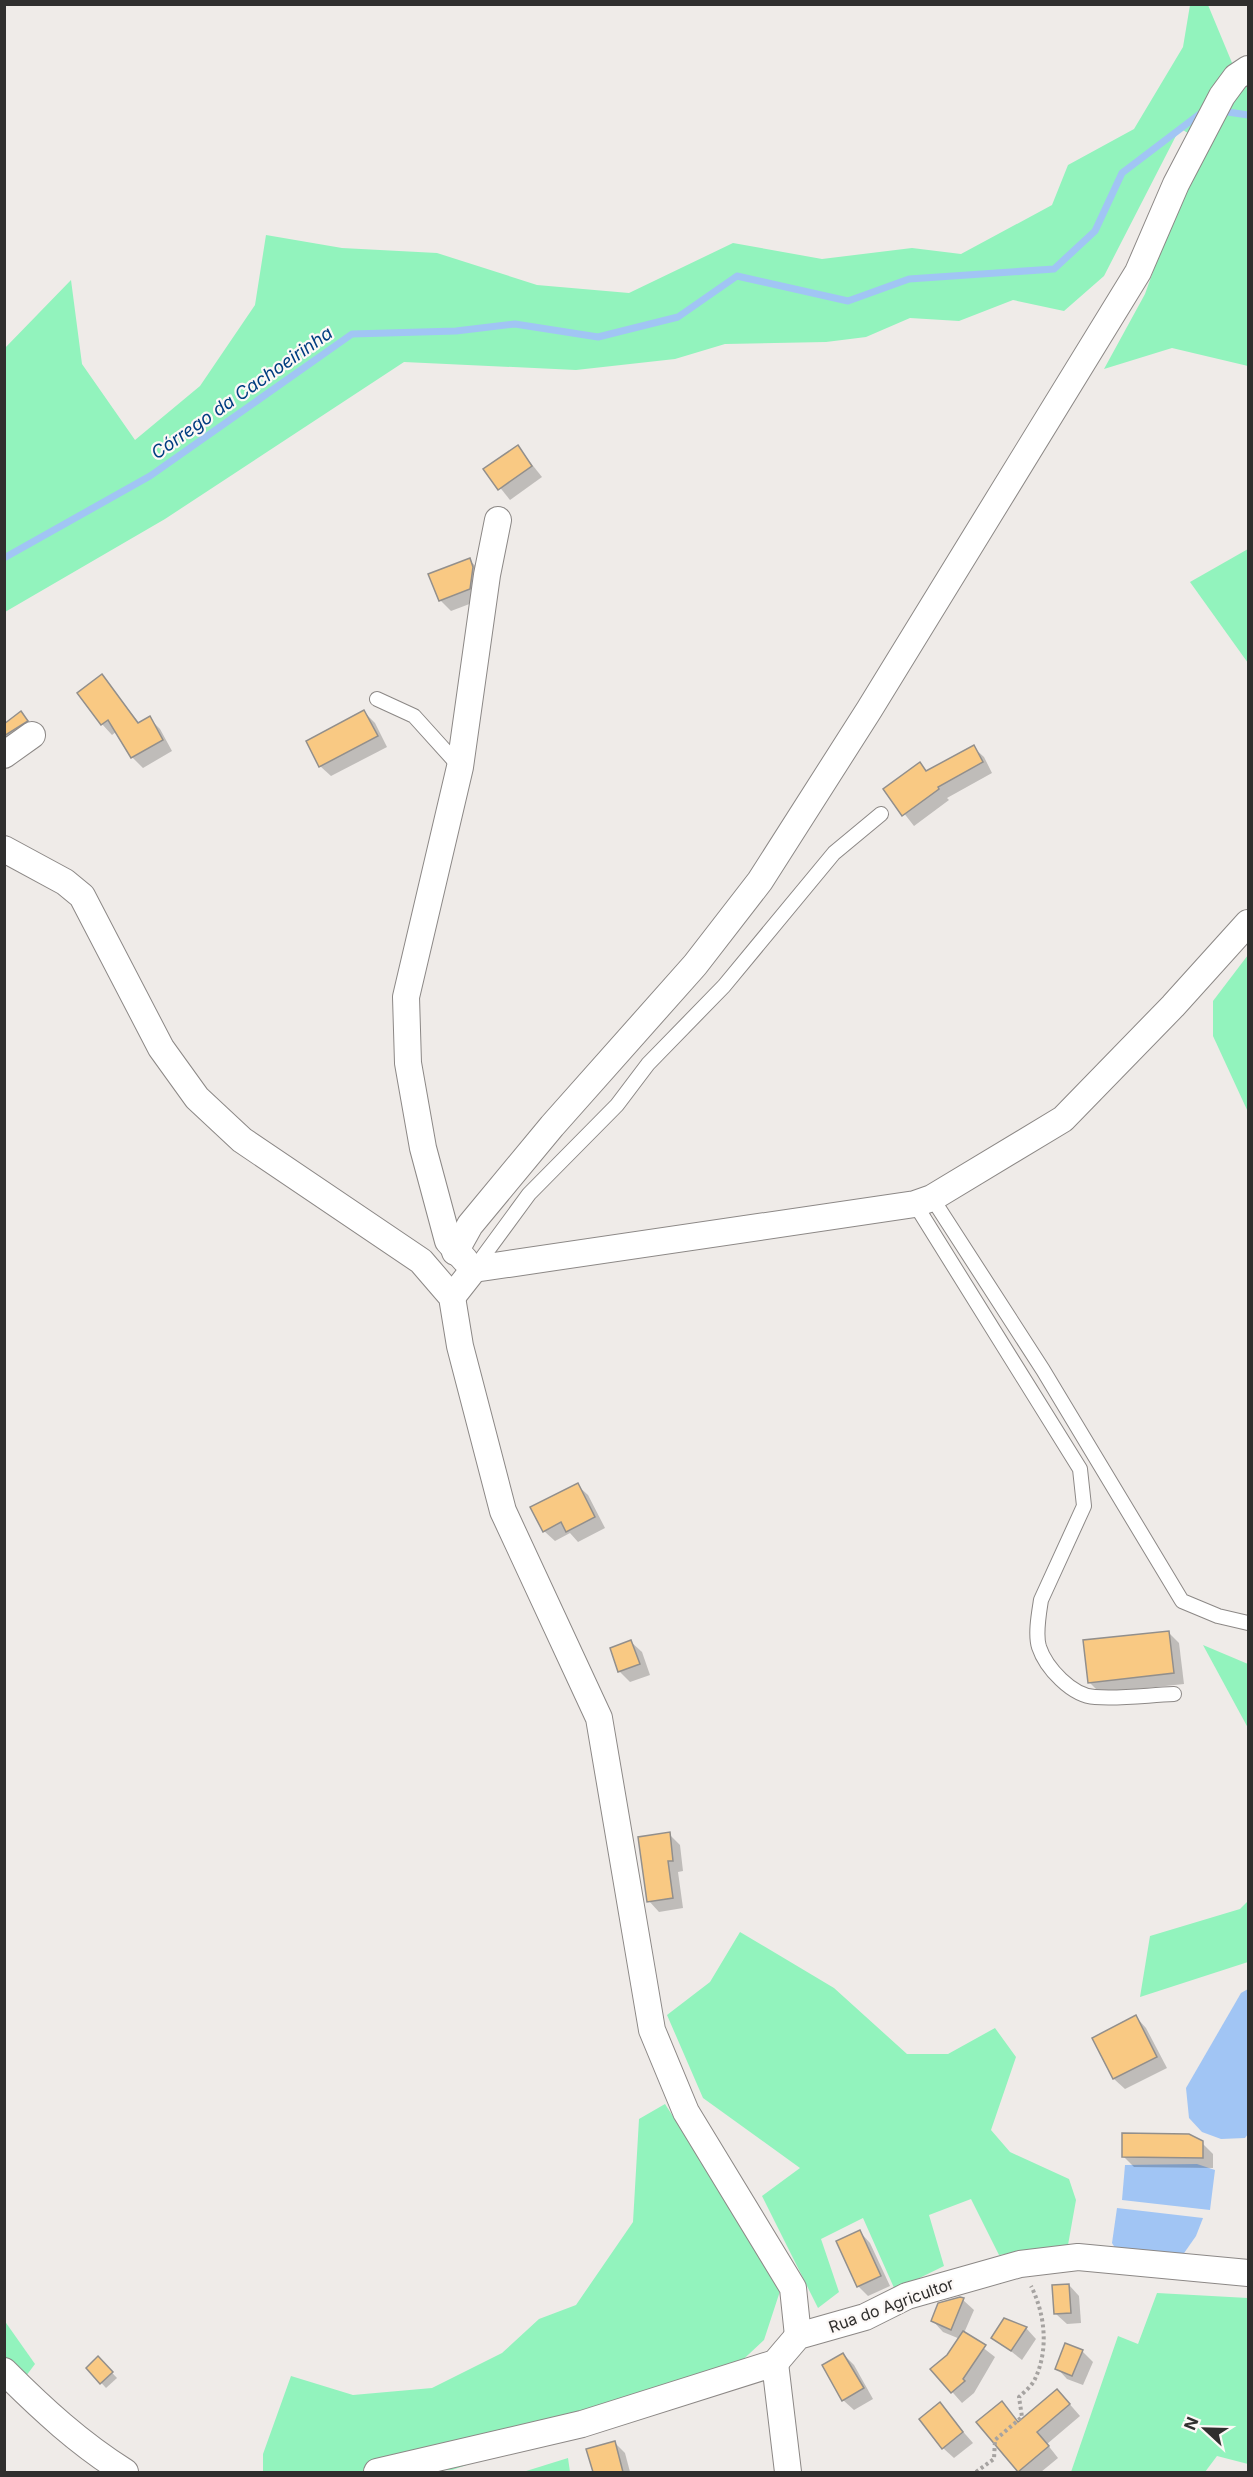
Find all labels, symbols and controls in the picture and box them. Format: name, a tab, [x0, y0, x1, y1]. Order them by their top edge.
water label: Córrego da Cachoeirinha	[147, 322, 336, 463]
street label: Rua do Agricultor	[826, 2273, 956, 2337]
north arrow	[1175, 2399, 1235, 2459]
text: N	[1180, 2414, 1203, 2433]

